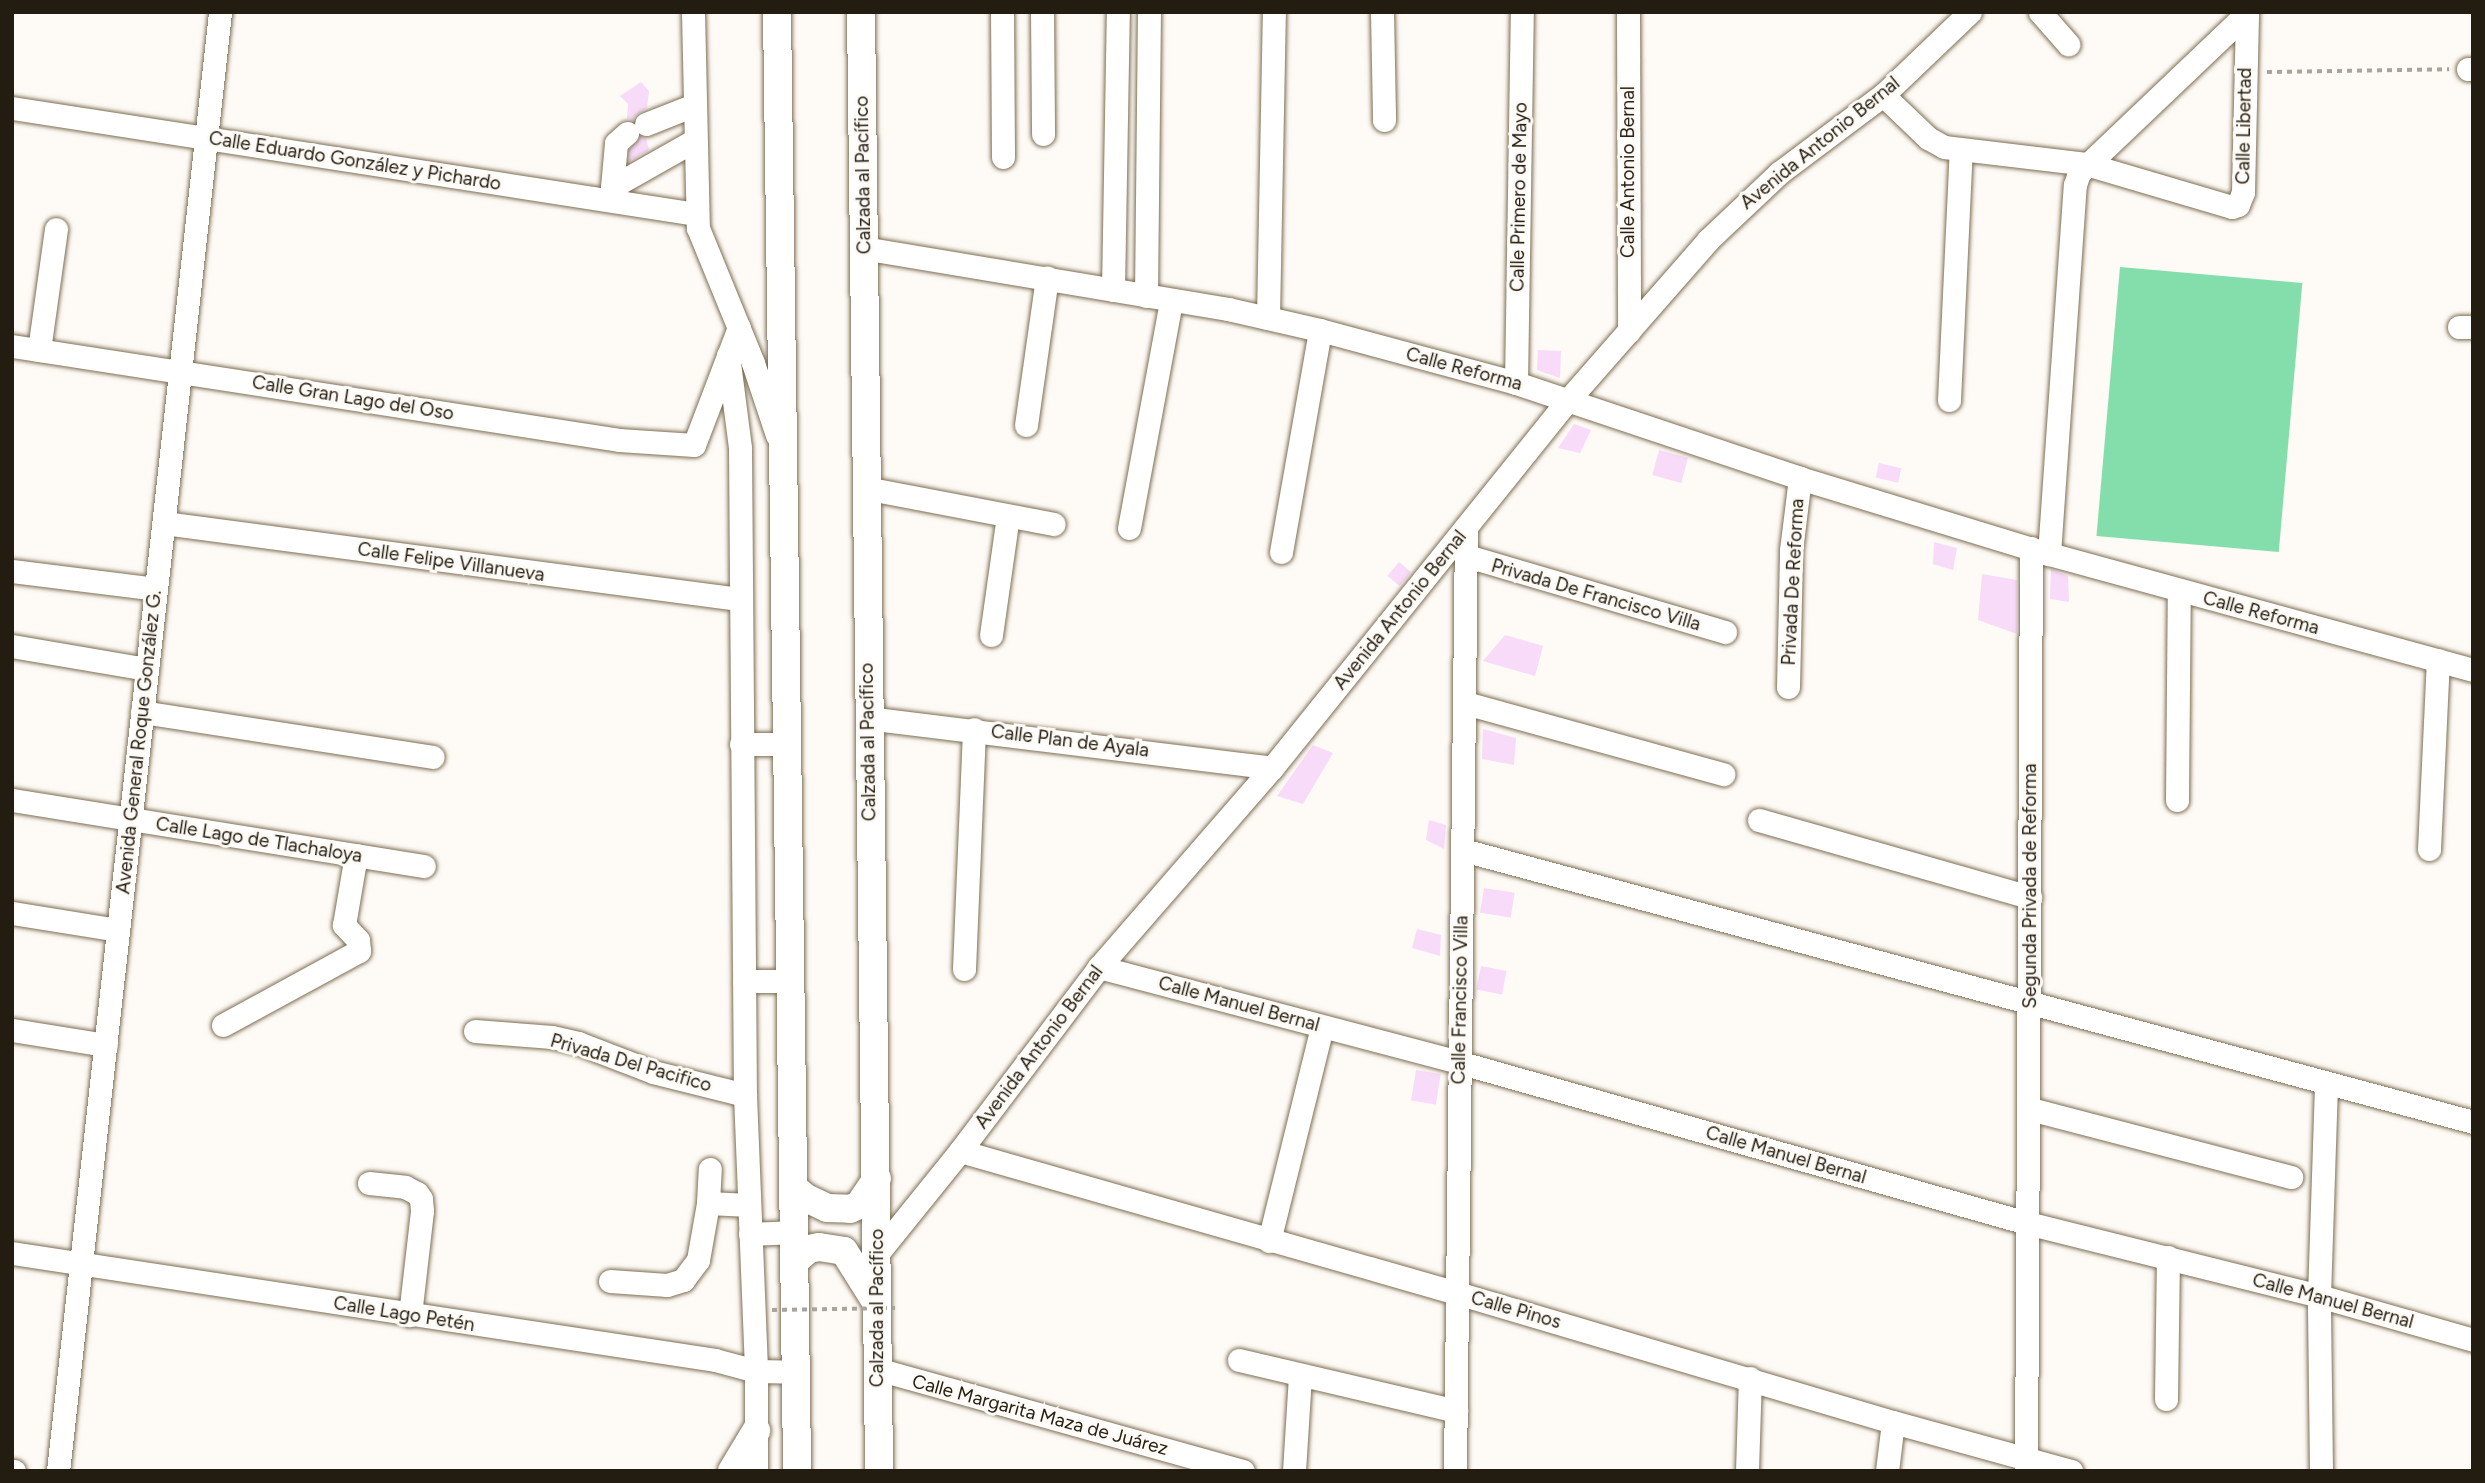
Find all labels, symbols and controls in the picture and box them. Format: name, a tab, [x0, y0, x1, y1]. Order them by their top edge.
street label: Calle Libertad	[2232, 67, 2256, 185]
street label: Avenida Antonio Bernal	[1736, 72, 1904, 214]
street label: Calle Antonio Bernal	[1617, 86, 1639, 258]
street label: Calzada al Pacífico	[850, 96, 876, 254]
street label: Calle Primero de Mayo	[1506, 102, 1532, 292]
street label: Calle Eduardo González y Pichardo	[207, 127, 503, 195]
street label: Calle Reforma	[1403, 343, 1525, 395]
street label: Calle Gran Lago del Oso	[250, 371, 456, 425]
street label: Privada De Reforma	[1777, 498, 1809, 666]
street label: Avenida Antonio Bernal	[1329, 526, 1471, 694]
street label: Calle Felipe Villanueva	[356, 538, 546, 586]
street label: Privada De Francisco Villa	[1489, 554, 1703, 636]
street label: Calle Reforma	[2200, 587, 2322, 639]
street label: Avenida General Roque González G.	[112, 589, 166, 895]
street label: Calzada al Pacífico	[855, 663, 881, 821]
street label: Calle Plan de Ayala	[990, 720, 1150, 762]
street label: Segunda Privada de Reforma	[2019, 763, 2041, 1009]
street label: Calle Lago de Tlachaloya	[154, 812, 364, 868]
street label: Calle Francisco Villa	[1447, 915, 1473, 1085]
street label: Avenida Antonio Bernal	[970, 961, 1108, 1133]
street label: Calle Manuel Bernal	[1156, 972, 1322, 1036]
street label: Privada Del Pacifico	[548, 1029, 714, 1097]
street label: Calle Manuel Bernal	[1703, 1121, 1869, 1189]
street label: Calzada al Pacífico	[866, 1229, 888, 1387]
street label: Calle Manuel Bernal	[2250, 1269, 2416, 1333]
street label: Calle Pinos	[1468, 1286, 1564, 1334]
street label: Calle Lago Petén	[332, 1292, 476, 1336]
street label: Calle Margarita Maza de Juárez	[910, 1370, 1170, 1460]

